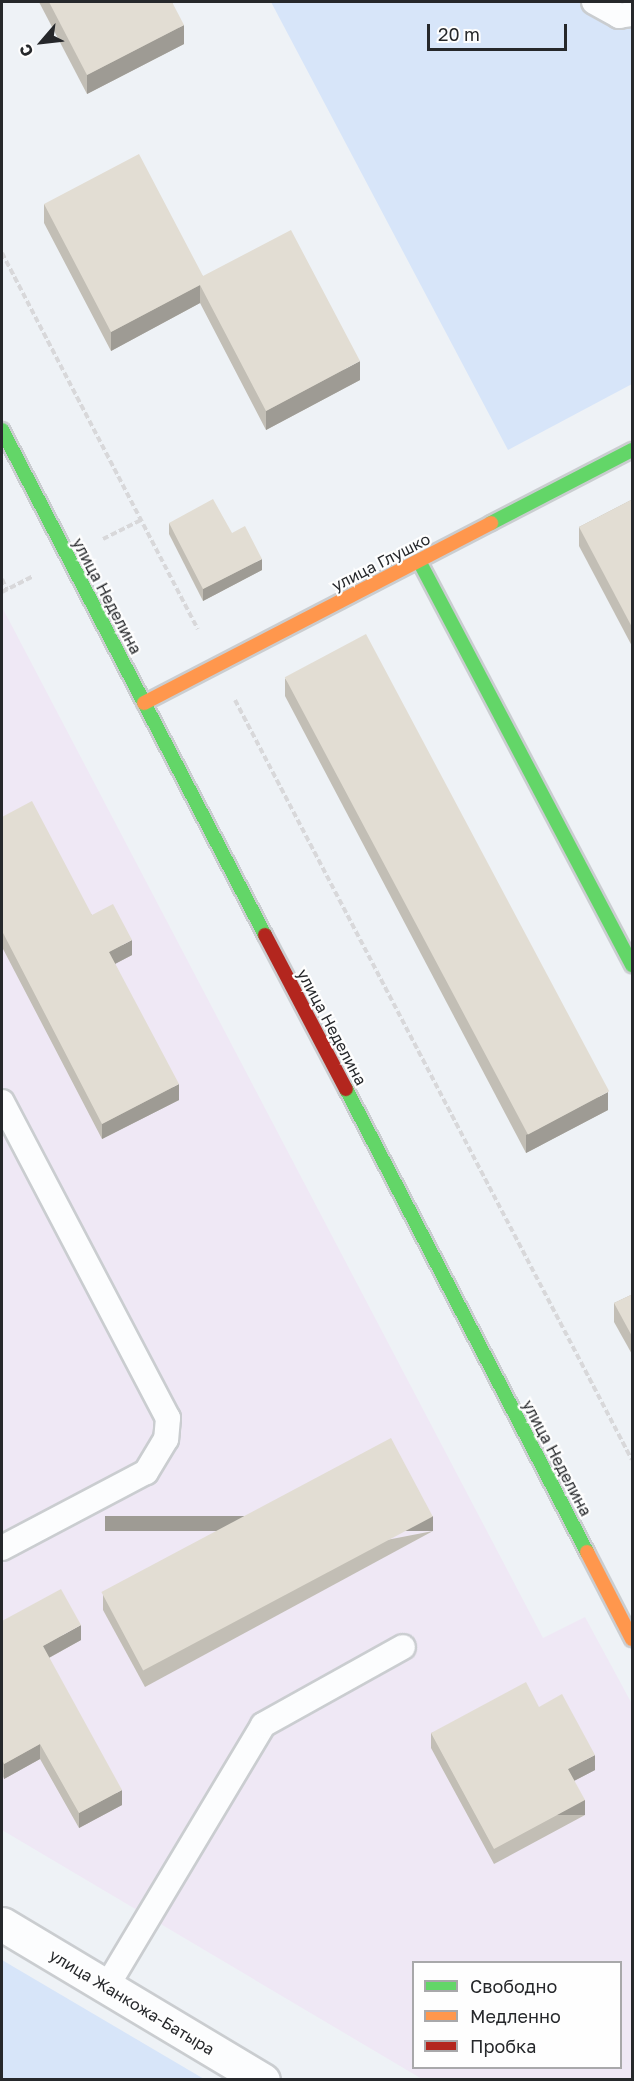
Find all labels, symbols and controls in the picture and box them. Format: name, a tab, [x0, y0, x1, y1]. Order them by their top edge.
north arrow	[12, 12, 72, 72]
scale bar	[430, 12, 570, 50]
text: 20 m	[438, 23, 480, 45]
text: С	[15, 41, 38, 60]
street label: улица Глушко	[329, 529, 433, 595]
street label: улица Неделина	[68, 535, 146, 657]
street label: улица Неделина	[293, 966, 371, 1088]
street label: улица Неделина	[518, 1397, 596, 1519]
street label: улица Жанкожа-Батыра	[46, 1945, 218, 2059]
legend	[412, 1961, 622, 2069]
text: Свободно	[470, 1975, 557, 1997]
text: Медленно	[470, 2005, 561, 2027]
text: Пробка	[470, 2035, 536, 2057]

